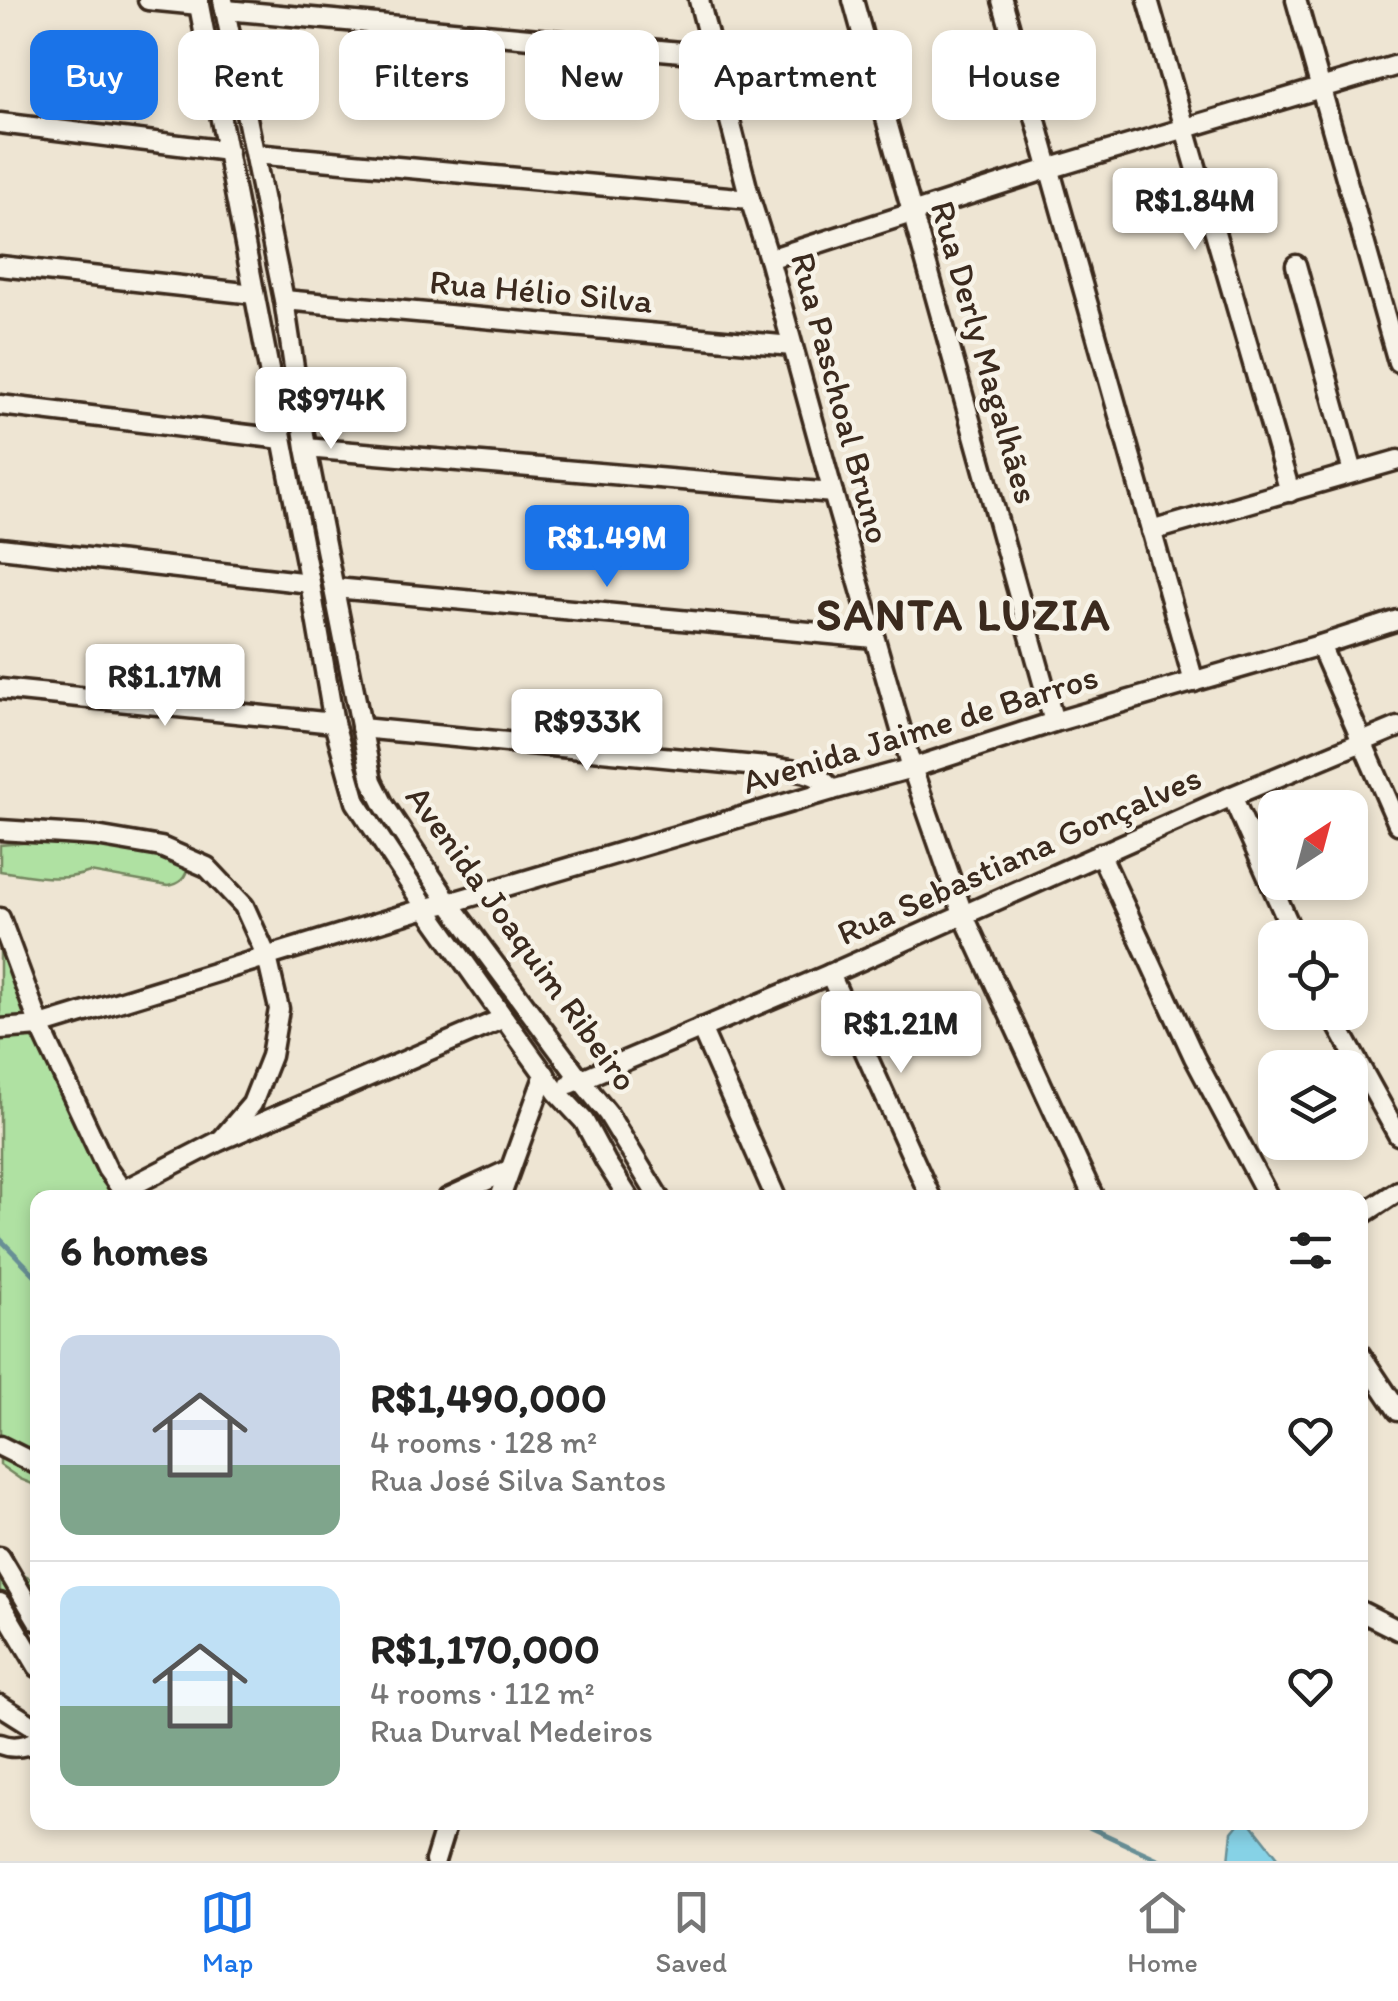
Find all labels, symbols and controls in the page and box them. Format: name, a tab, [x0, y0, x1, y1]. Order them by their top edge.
chip: Buy	[30, 30, 158, 120]
chip: Rent	[178, 30, 319, 120]
chip: Filters	[339, 30, 505, 120]
chip: New	[525, 30, 659, 120]
chip: Apartment	[679, 30, 912, 120]
chip: House	[932, 30, 1096, 120]
pin: R$1.84M	[1103, 168, 1287, 253]
text: R$1.84M	[1135, 181, 1255, 219]
street label: Rua Derly Magalhães	[922, 196, 1048, 508]
street label: Rua Paschoal Bruno	[782, 248, 900, 548]
street label: Rua Hélio Silva	[428, 260, 654, 322]
pin: R$974K	[250, 367, 412, 452]
text: R$974K	[277, 380, 385, 418]
pin: R$1.49M	[515, 505, 699, 590]
text: R$1.49M	[547, 518, 667, 556]
district label: SANTA LUZIA	[816, 587, 1112, 641]
pin: R$1.17M	[73, 644, 257, 729]
street label: Avenida Jaime de Barros	[737, 655, 1103, 803]
text: R$1.17M	[108, 657, 222, 695]
pin: R$933K	[506, 689, 668, 774]
text: R$933K	[533, 702, 641, 740]
street label: Rua Sebastiana Gonçalves	[831, 756, 1207, 954]
street label: Avenida Joaquim Ribeiro	[397, 777, 647, 1099]
north arrow	[1258, 790, 1368, 900]
map controls	[1258, 790, 1368, 1160]
button: locate	[1258, 920, 1368, 1030]
pin: R$1.21M	[809, 991, 993, 1076]
text: R$1.21M	[843, 1004, 959, 1042]
button: layers	[1258, 1050, 1368, 1160]
icon: filters	[1283, 1223, 1338, 1278]
text: 6 homes	[60, 1225, 208, 1276]
text: R$1,490,000	[370, 1372, 607, 1423]
icon: home	[140, 1375, 260, 1495]
icon: heart	[1283, 1408, 1338, 1463]
text: 4 rooms · 128 m²	[370, 1423, 597, 1461]
text: Rua José Silva Santos	[370, 1461, 666, 1499]
text: R$1,170,000	[370, 1623, 600, 1674]
icon: home	[140, 1626, 260, 1746]
icon: heart	[1283, 1659, 1338, 1714]
text: 4 rooms · 112 m²	[370, 1674, 595, 1712]
text: Rua Durval Medeiros	[370, 1712, 653, 1750]
tab: Map	[200, 1885, 255, 1979]
tab: Saved	[655, 1885, 727, 1979]
tab: Home	[1127, 1885, 1198, 1979]

